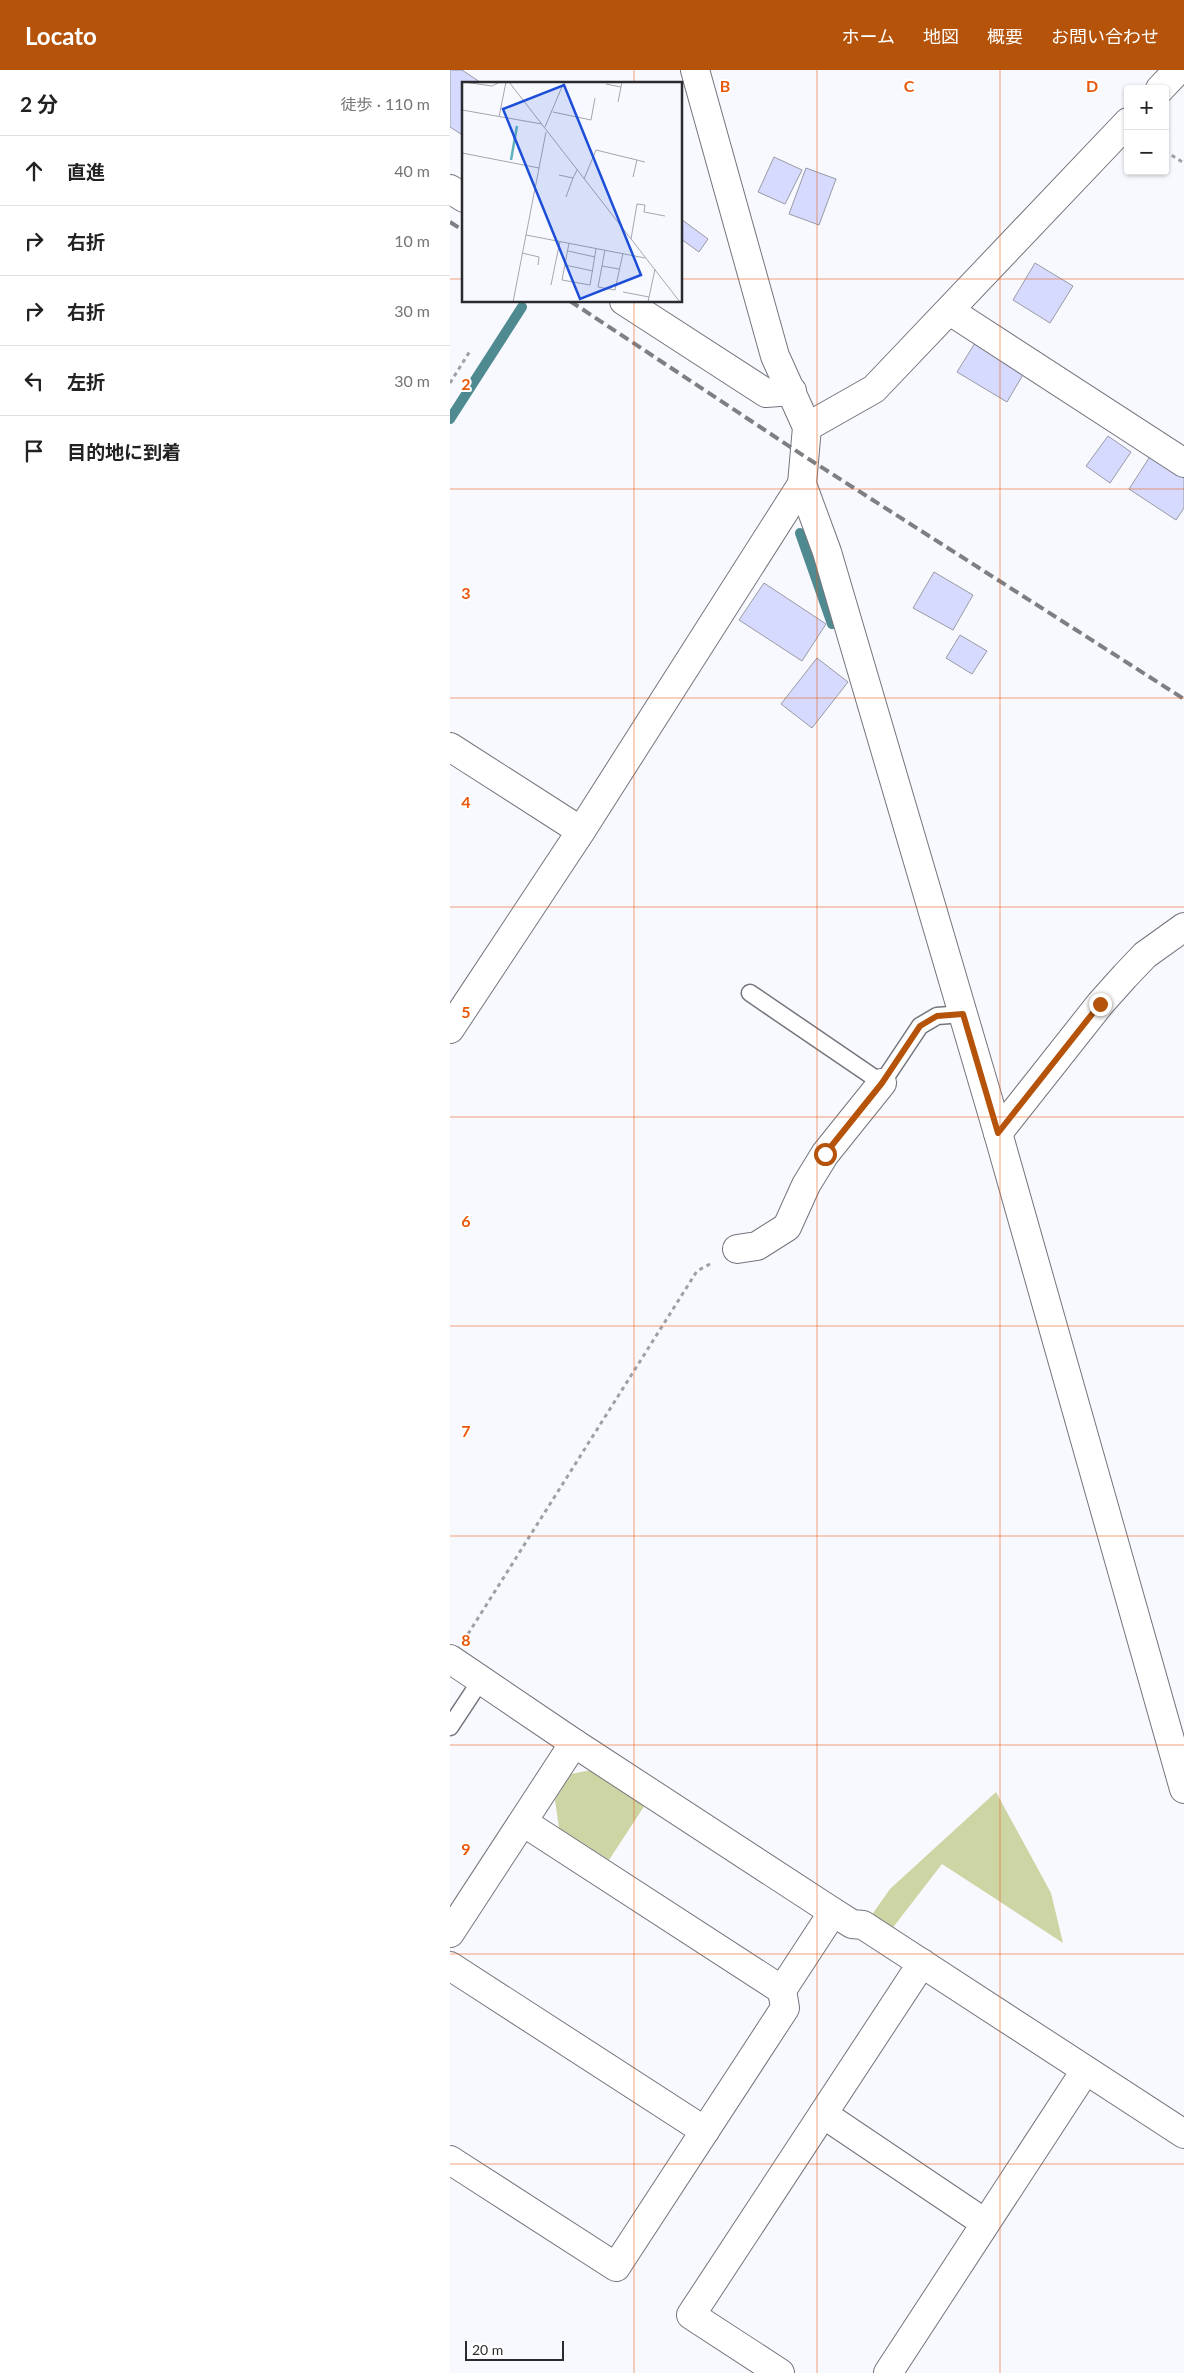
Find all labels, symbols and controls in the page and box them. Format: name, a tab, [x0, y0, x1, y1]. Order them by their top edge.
text: Locato	[25, 21, 97, 50]
text: ホーム	[842, 25, 895, 47]
text: 地図	[923, 25, 959, 47]
text: 概要	[987, 25, 1023, 47]
text: お問い合わせ	[1051, 25, 1159, 47]
text: B	[720, 76, 730, 95]
text: C	[904, 76, 915, 95]
text: D	[1086, 76, 1098, 95]
inset map	[462, 82, 682, 302]
map controls	[1124, 85, 1169, 175]
button: +	[1124, 85, 1169, 130]
text: 2 分	[20, 91, 58, 116]
text: 徒歩 · 110 m	[341, 94, 430, 113]
button: −	[1124, 130, 1169, 175]
icon: ahead	[20, 157, 48, 185]
text: 直進	[67, 160, 105, 183]
text: 40 m	[394, 161, 430, 180]
icon: right	[20, 227, 48, 255]
text: 右折	[67, 230, 105, 253]
text: 10 m	[394, 231, 430, 250]
icon: right	[20, 297, 48, 325]
text: 右折	[67, 300, 105, 323]
text: 30 m	[394, 301, 430, 320]
icon: left	[20, 367, 48, 395]
text: 左折	[67, 370, 105, 393]
text: 30 m	[394, 371, 430, 390]
text: 2	[461, 374, 471, 393]
icon: arrive	[20, 437, 48, 465]
text: 目的地に到着	[67, 440, 181, 463]
text: 3	[461, 583, 471, 602]
text: 4	[461, 792, 471, 811]
route end	[1089, 993, 1112, 1016]
text: 5	[461, 1002, 471, 1021]
route start	[814, 1143, 837, 1166]
text: 6	[461, 1211, 471, 1230]
text: 7	[461, 1421, 471, 1440]
text: 8	[461, 1630, 471, 1649]
text: 9	[461, 1839, 471, 1858]
scale bar	[465, 2338, 564, 2361]
text: 20 m	[472, 2341, 503, 2358]

